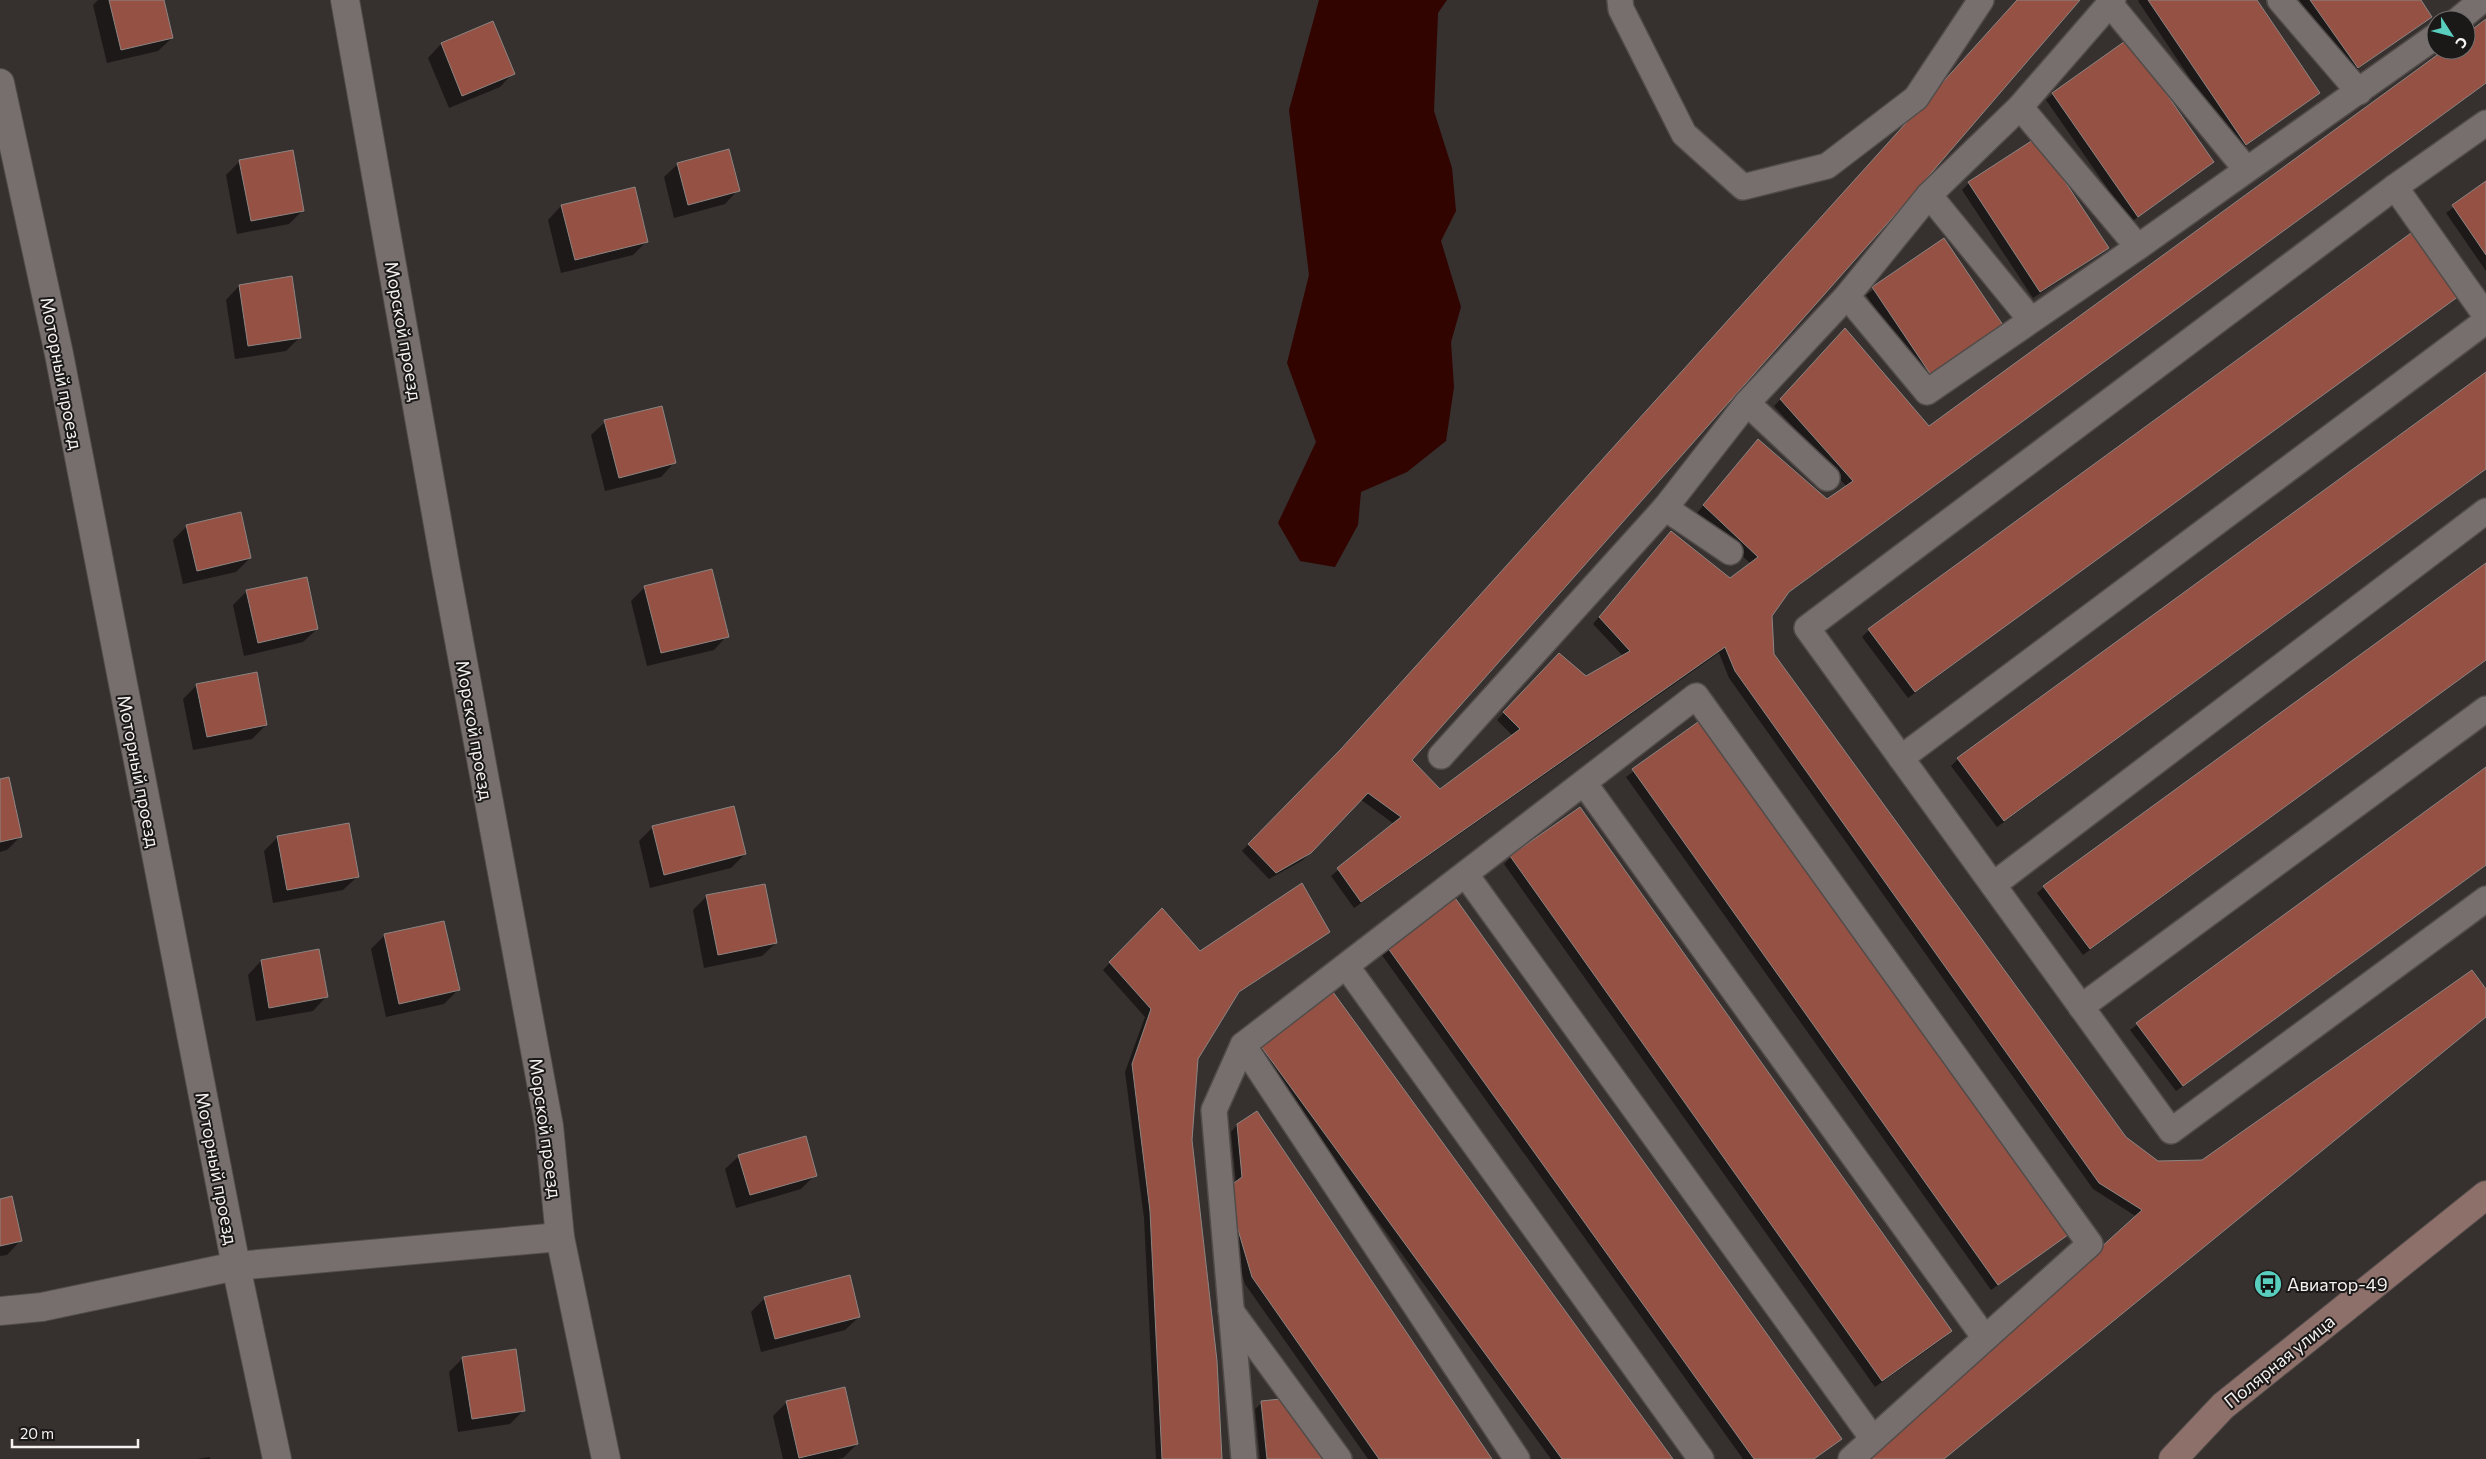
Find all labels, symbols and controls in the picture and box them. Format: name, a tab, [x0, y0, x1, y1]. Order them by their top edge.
north arrow	[2426, 10, 2476, 60]
text: С	[2452, 34, 2472, 52]
street label: Морской проезд	[381, 259, 427, 403]
street label: Моторный проезд	[36, 295, 88, 452]
street label: Морской проезд	[452, 658, 498, 802]
street label: Моторный проезд	[113, 693, 165, 850]
street label: Морской проезд	[525, 1056, 567, 1200]
street label: Моторный проезд	[191, 1090, 243, 1247]
bus stop icon: Авиатор-49	[2253, 1269, 2283, 1299]
place label: Авиатор-49	[2287, 1273, 2388, 1295]
street label: Полярная улица	[2219, 1310, 2339, 1412]
scale bar	[12, 1416, 139, 1448]
text: 20 m	[20, 1424, 54, 1442]

